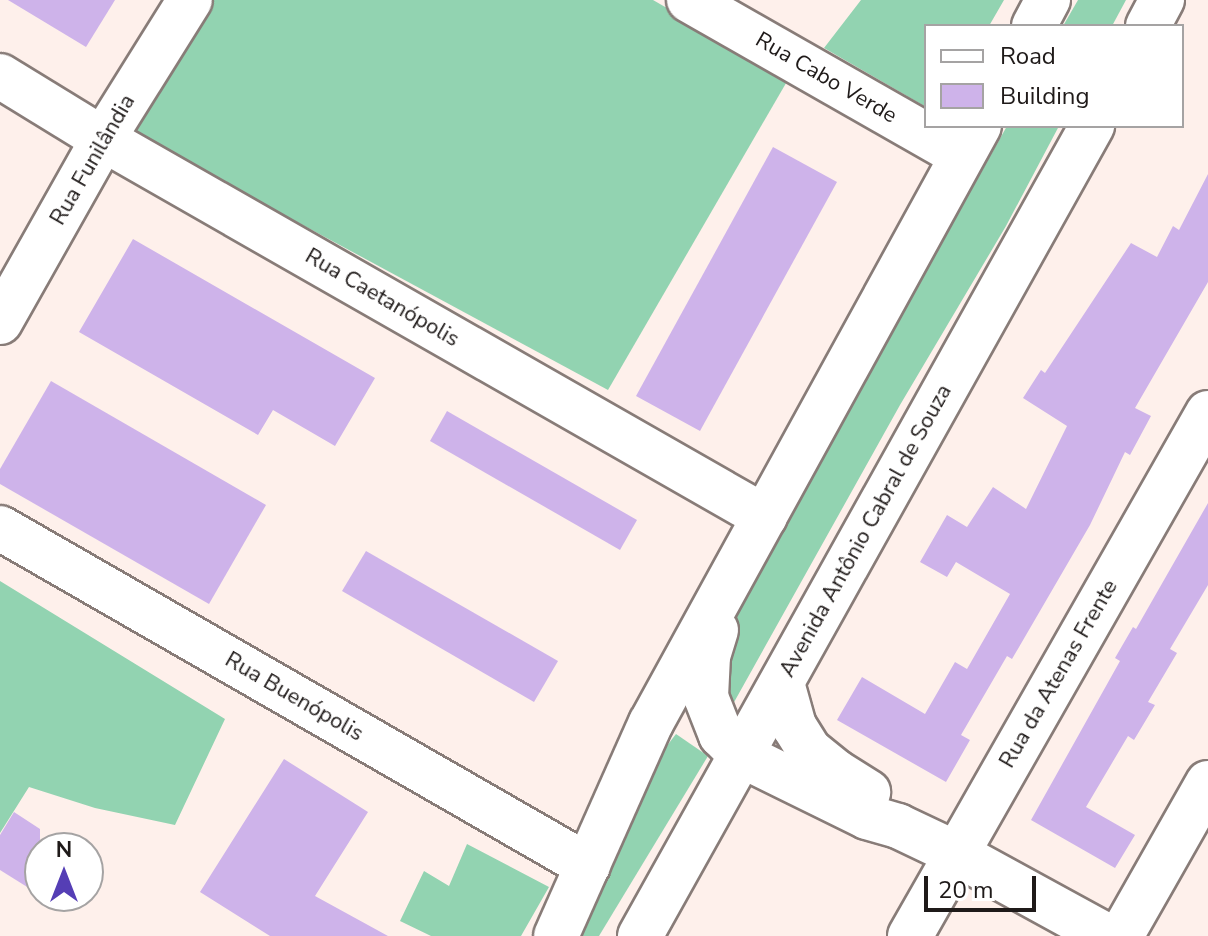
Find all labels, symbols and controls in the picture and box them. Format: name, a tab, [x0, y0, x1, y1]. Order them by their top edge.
legend	[924, 24, 1184, 128]
street label: Rua Cabo Verde	[751, 27, 901, 129]
text: Road	[1000, 40, 1056, 72]
text: Building	[1000, 80, 1090, 112]
street label: Rua Funilândia	[45, 90, 141, 230]
street label: Rua Caetanópolis	[300, 243, 464, 353]
street label: Avenida Antônio Cabral de Souza	[774, 380, 958, 682]
street label: Rua da Atenas Frente	[994, 575, 1124, 773]
street label: Rua Buenópolis	[220, 647, 368, 747]
north arrow	[24, 832, 104, 912]
text: N	[56, 835, 72, 865]
scale bar	[928, 860, 1040, 910]
text: 20 m	[938, 874, 994, 906]

